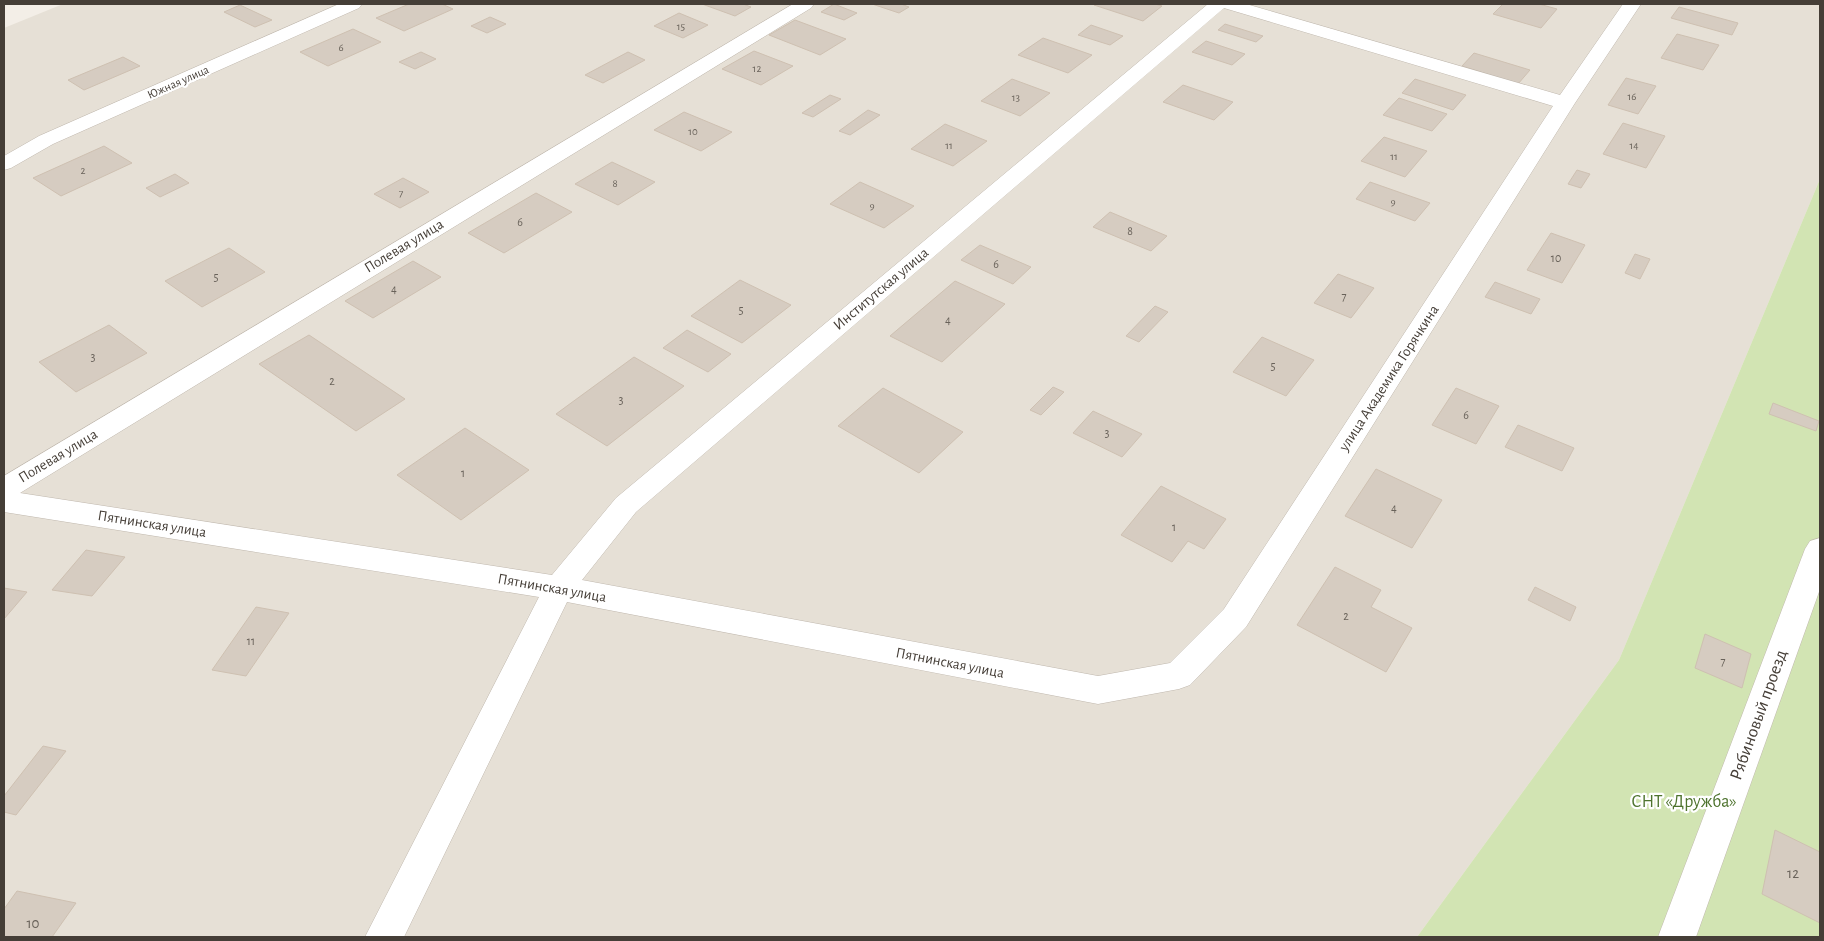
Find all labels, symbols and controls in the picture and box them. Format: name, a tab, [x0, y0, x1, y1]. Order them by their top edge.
house number: 15	[677, 21, 686, 32]
house number: 6	[338, 42, 344, 53]
street label: Южная улица	[145, 63, 212, 102]
house number: 12	[753, 63, 761, 74]
house number: 16	[1628, 91, 1636, 102]
house number: 13	[1012, 92, 1021, 103]
house number: 10	[688, 126, 698, 137]
house number: 11	[945, 140, 953, 151]
house number: 14	[1629, 140, 1639, 151]
house number: 11	[1390, 151, 1398, 162]
house number: 2	[80, 165, 86, 176]
house number: 8	[612, 178, 618, 189]
house number: 7	[399, 188, 404, 199]
house number: 9	[1390, 196, 1396, 207]
house number: 9	[869, 200, 875, 211]
street label: Полевая улица	[362, 216, 446, 275]
house number: 6	[517, 216, 523, 228]
house number: 8	[1127, 225, 1133, 237]
street label: Институтская улица	[831, 245, 932, 333]
house number: 10	[1551, 252, 1561, 264]
house number: 6	[993, 258, 999, 270]
house number: 5	[213, 271, 219, 283]
house number: 4	[391, 283, 397, 295]
house number: 7	[1341, 290, 1347, 302]
street label: улица Академика Горячкина	[1336, 302, 1442, 454]
house number: 5	[738, 304, 744, 316]
house number: 4	[945, 314, 951, 326]
house number: 3	[91, 351, 96, 363]
house number: 5	[1270, 360, 1276, 372]
house number: 2	[329, 375, 335, 387]
house number: 3	[619, 394, 624, 406]
house number: 6	[1463, 409, 1469, 421]
street label: Полевая улица	[16, 426, 100, 485]
house number: 3	[1105, 427, 1110, 439]
house number: 1	[461, 467, 465, 479]
house number: 4	[1391, 502, 1397, 514]
street label: Пятнинская улица	[96, 508, 208, 540]
house number: 1	[1172, 521, 1176, 533]
street label: Пятнинская улица	[497, 571, 608, 605]
house number: 2	[1343, 610, 1349, 622]
house number: 11	[247, 635, 255, 647]
street label: Пятнинская улица	[895, 645, 1006, 681]
street label: Рябиновый проезд	[1726, 647, 1791, 783]
house number: 7	[1720, 655, 1726, 667]
park label: СНТ «Дружба»	[1631, 792, 1737, 811]
house number: 12	[1787, 866, 1799, 881]
house number: 10	[26, 916, 40, 931]

